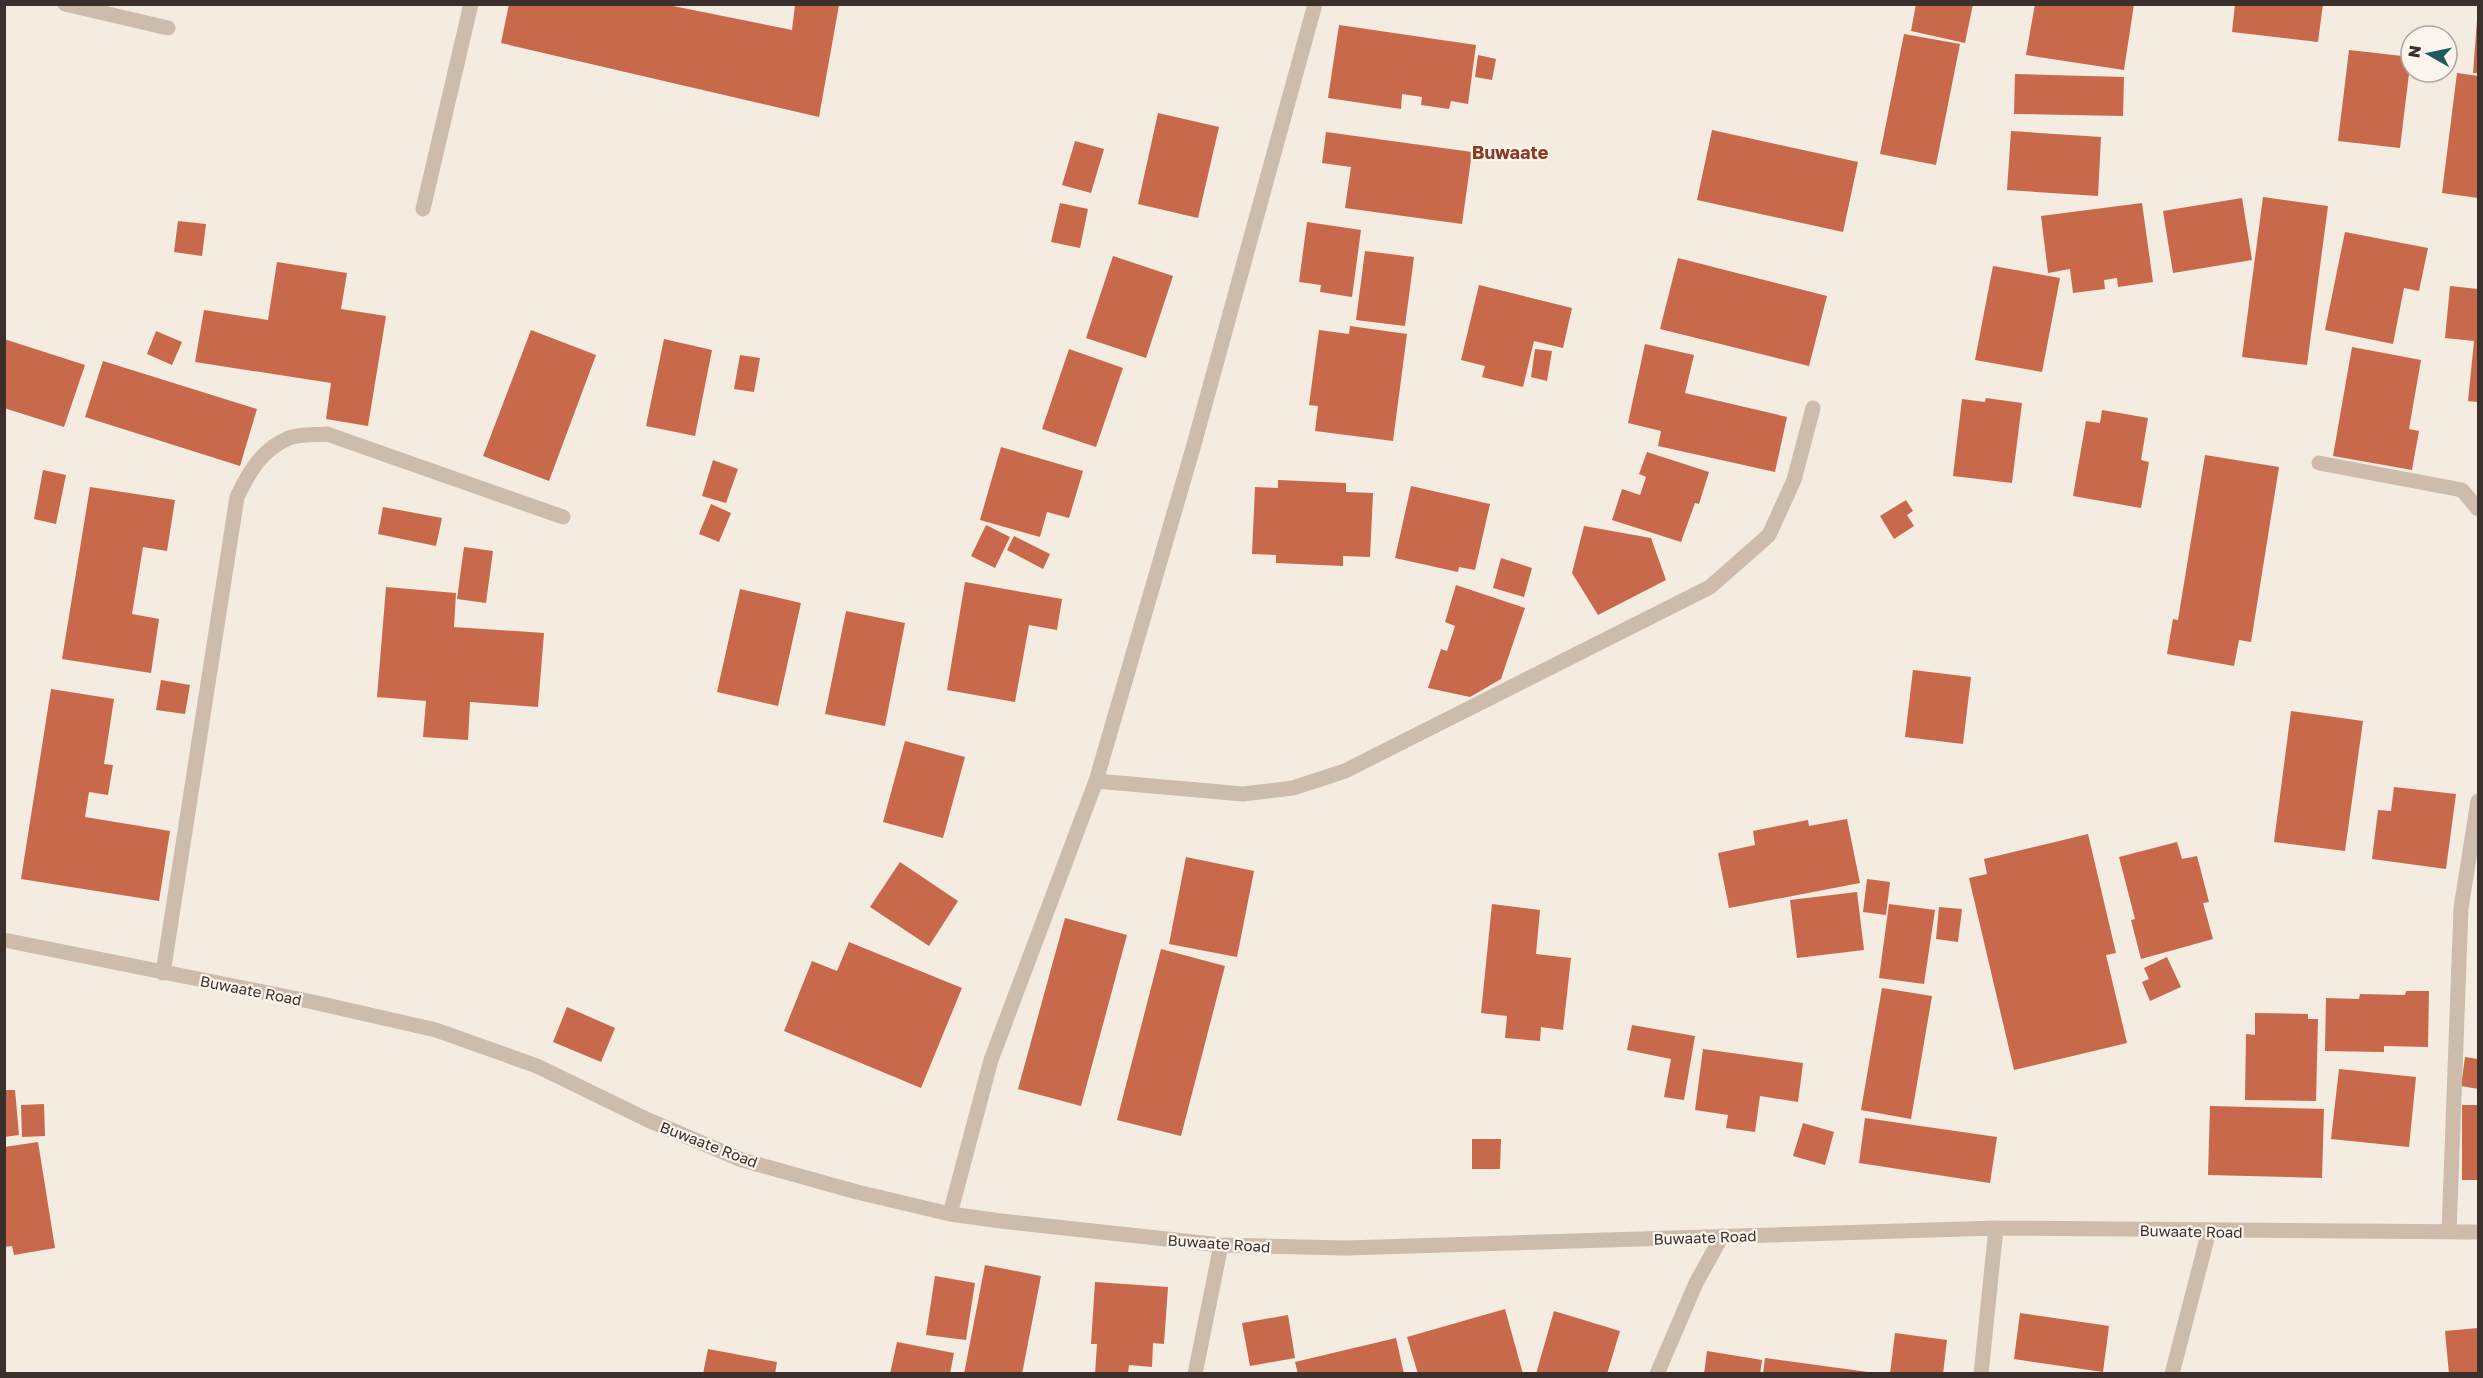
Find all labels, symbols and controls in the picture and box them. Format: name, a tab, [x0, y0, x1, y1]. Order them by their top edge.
north arrow	[2399, 24, 2459, 84]
text: N	[2403, 44, 2425, 59]
district label: Buwaate	[1472, 141, 1549, 163]
street label: Buwaate Road	[199, 971, 303, 1009]
street label: Buwaate Road	[658, 1117, 760, 1171]
street label: Buwaate Road	[2139, 1221, 2243, 1241]
street label: Buwaate Road	[1653, 1226, 1757, 1248]
street label: Buwaate Road	[1167, 1230, 1271, 1256]

